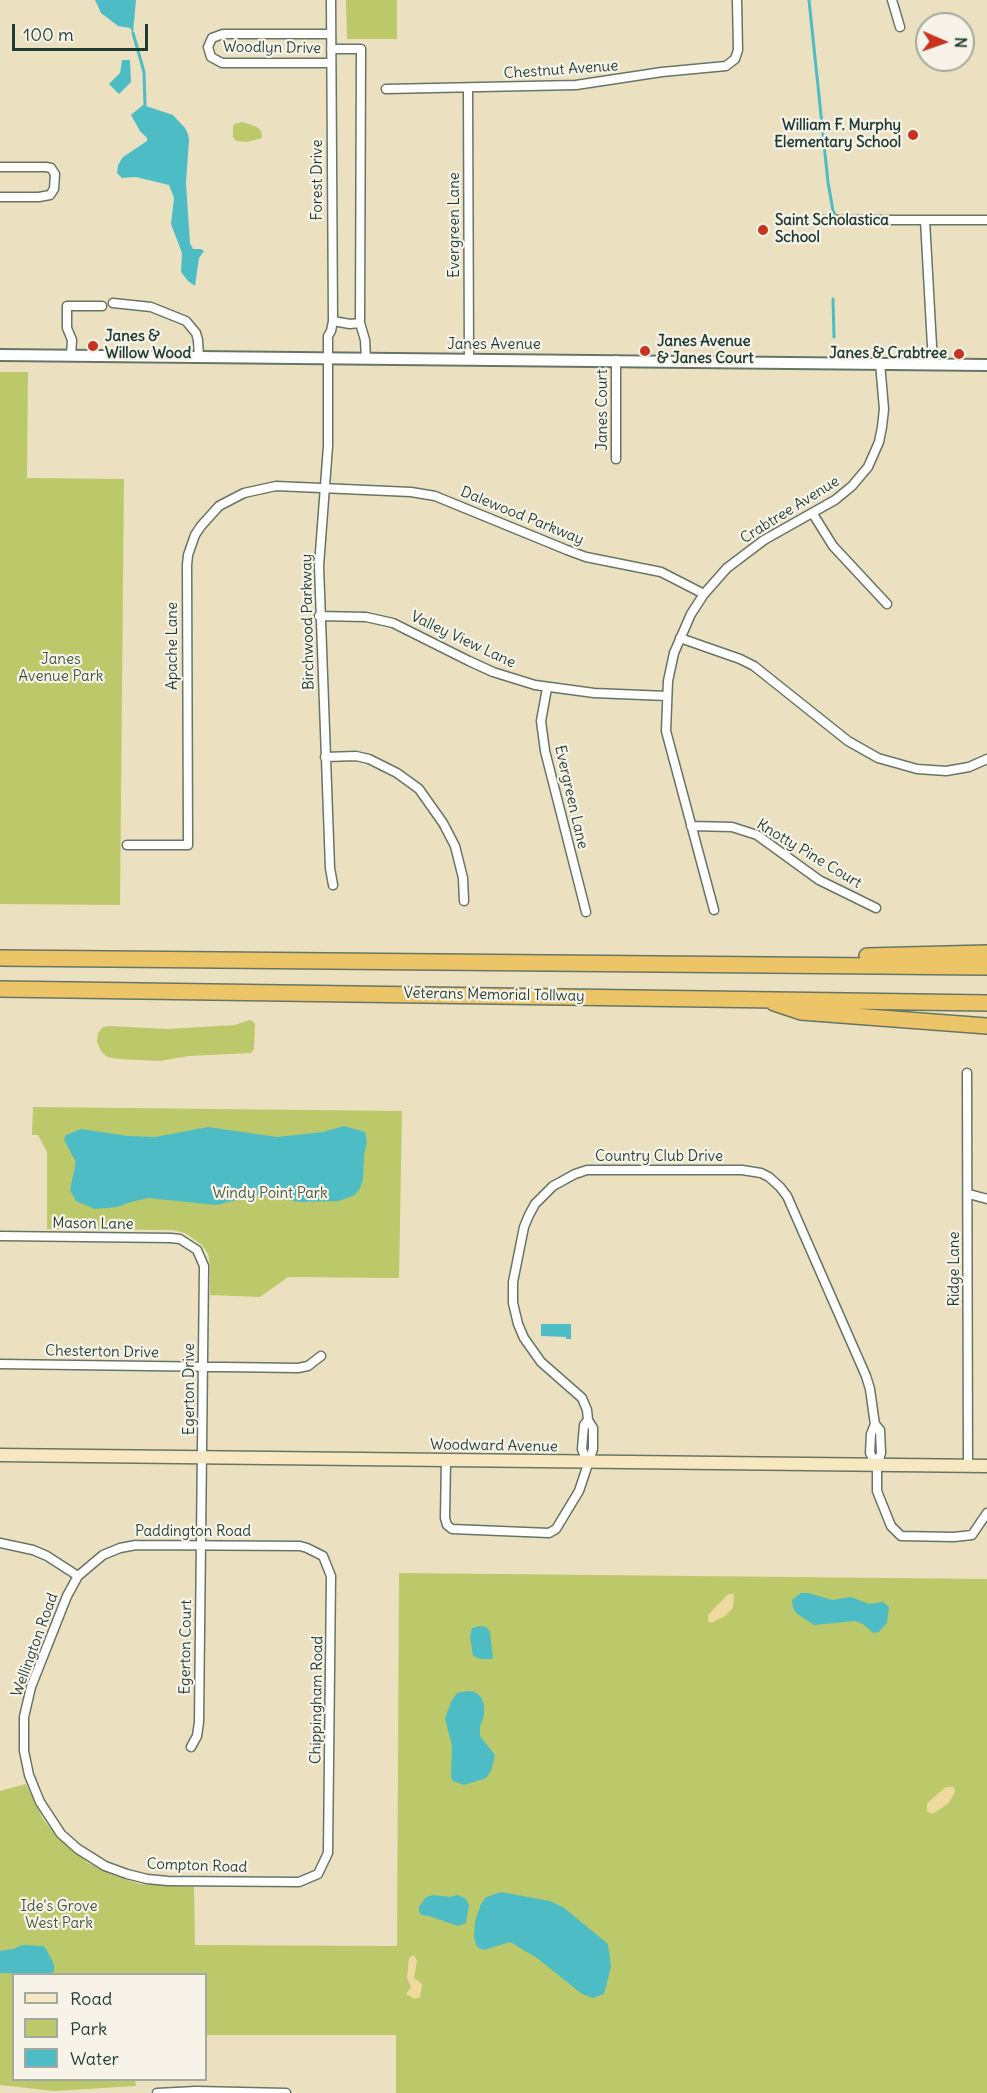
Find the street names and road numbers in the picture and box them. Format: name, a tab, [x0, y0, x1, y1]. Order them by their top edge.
street label: Woodlyn Drive	[223, 38, 321, 58]
street label: Chestnut Avenue	[503, 57, 619, 83]
street label: Forest Drive	[309, 140, 327, 220]
street label: Evergreen Lane	[446, 172, 464, 278]
street label: Janes Avenue	[447, 336, 541, 354]
street label: Janes Court	[594, 369, 612, 451]
street label: Crabtree Avenue	[737, 472, 843, 548]
street label: Dalewood Parkway	[458, 483, 586, 549]
street label: Birchwood Parkway	[298, 554, 318, 690]
street label: Apache Lane	[164, 602, 182, 690]
street label: Valley View Lane	[408, 608, 518, 672]
street label: Evergreen Lane	[550, 743, 592, 851]
street label: Knotty Pine Court	[753, 816, 865, 892]
street label: Veterans Memorial Tollway	[403, 984, 585, 1006]
street label: Country Club Drive	[595, 1148, 723, 1166]
street label: Mason Lane	[52, 1214, 134, 1234]
street label: Ridge Lane	[946, 1231, 964, 1307]
street label: Chesterton Drive	[45, 1342, 159, 1362]
street label: Egerton Drive	[181, 1343, 199, 1435]
street label: Woodward Avenue	[430, 1436, 558, 1456]
street label: Paddington Road	[135, 1523, 251, 1541]
street label: Wellington Road	[8, 1591, 62, 1699]
street label: Egerton Court	[176, 1599, 196, 1695]
street label: Chippingham Road	[307, 1636, 327, 1764]
street label: Compton Road	[146, 1855, 248, 1877]

